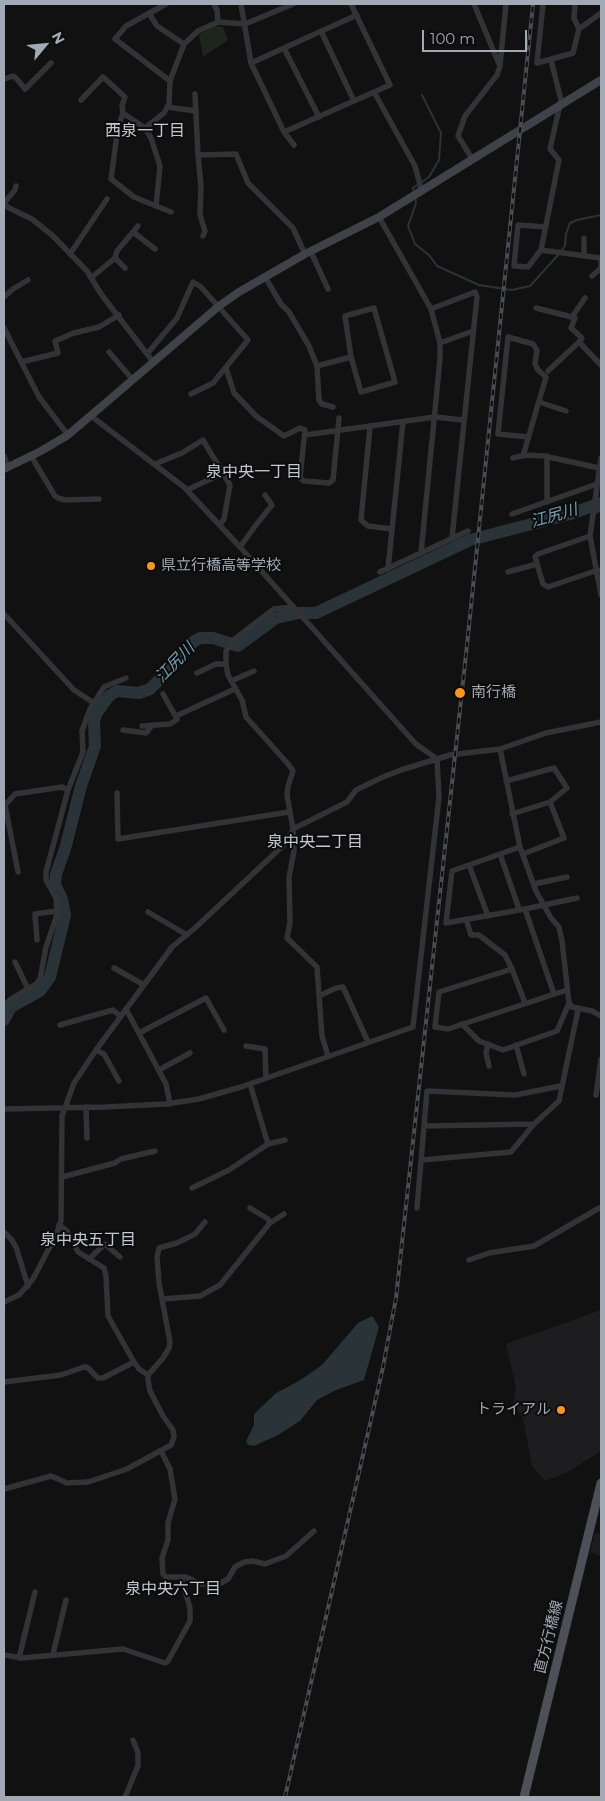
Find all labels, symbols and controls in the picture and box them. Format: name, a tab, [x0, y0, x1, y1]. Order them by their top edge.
north arrow	[20, 20, 70, 70]
scale bar	[425, 20, 530, 52]
text: N	[48, 29, 69, 47]
text: 100 m	[430, 29, 475, 48]
district label: 西泉一丁目	[105, 121, 185, 141]
district label: 泉中央一丁目	[206, 462, 302, 482]
water label: 江尻川	[528, 500, 580, 532]
place label: 県立行橋高等学校	[161, 557, 281, 575]
marker: 県立行橋高等学校	[145, 560, 157, 572]
water label: 江尻川	[151, 639, 199, 687]
place label: 南行橋	[471, 684, 516, 702]
marker: 南行橋	[453, 686, 467, 700]
district label: 泉中央二丁目	[267, 832, 363, 852]
district label: 泉中央五丁目	[40, 1230, 136, 1250]
place label: トライアル	[476, 1401, 551, 1419]
marker: トライアル	[555, 1404, 567, 1416]
district label: 泉中央六丁目	[125, 1579, 221, 1599]
street label: 直方行橋線	[531, 1598, 567, 1676]

